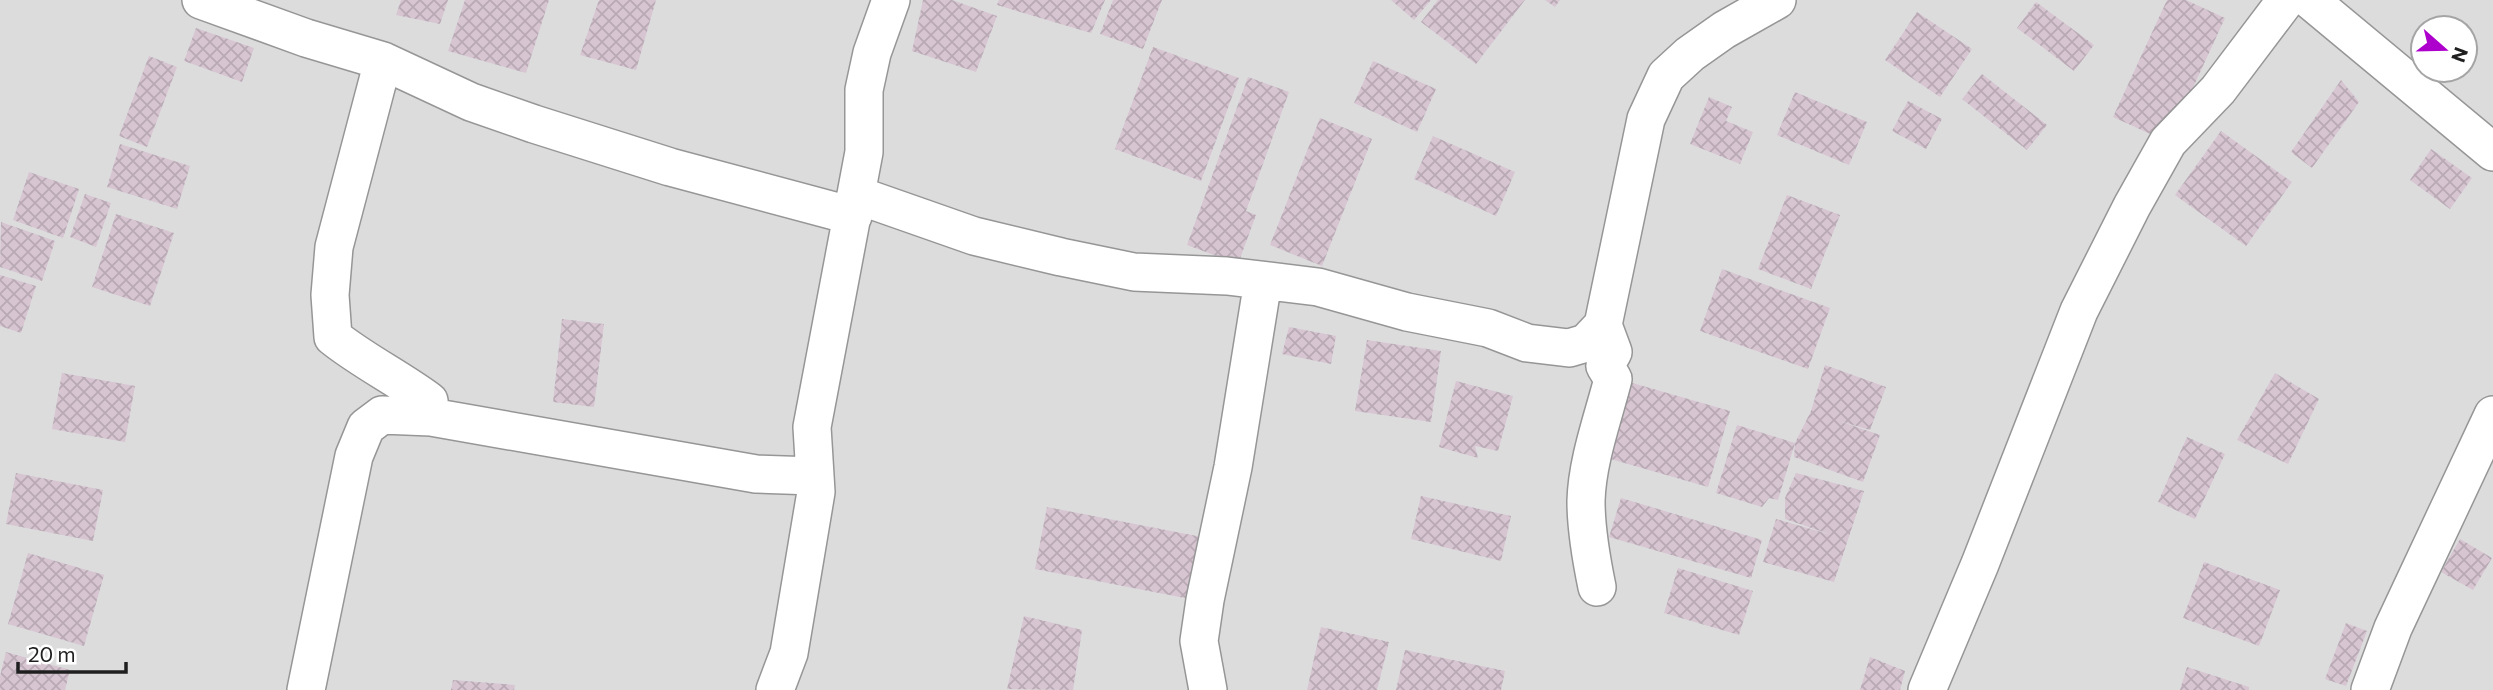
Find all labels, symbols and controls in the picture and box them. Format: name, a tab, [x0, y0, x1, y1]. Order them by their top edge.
north arrow	[2409, 14, 2479, 84]
text: N	[2447, 44, 2474, 66]
scale bar	[18, 630, 126, 674]
text: 20 m	[28, 641, 76, 666]

